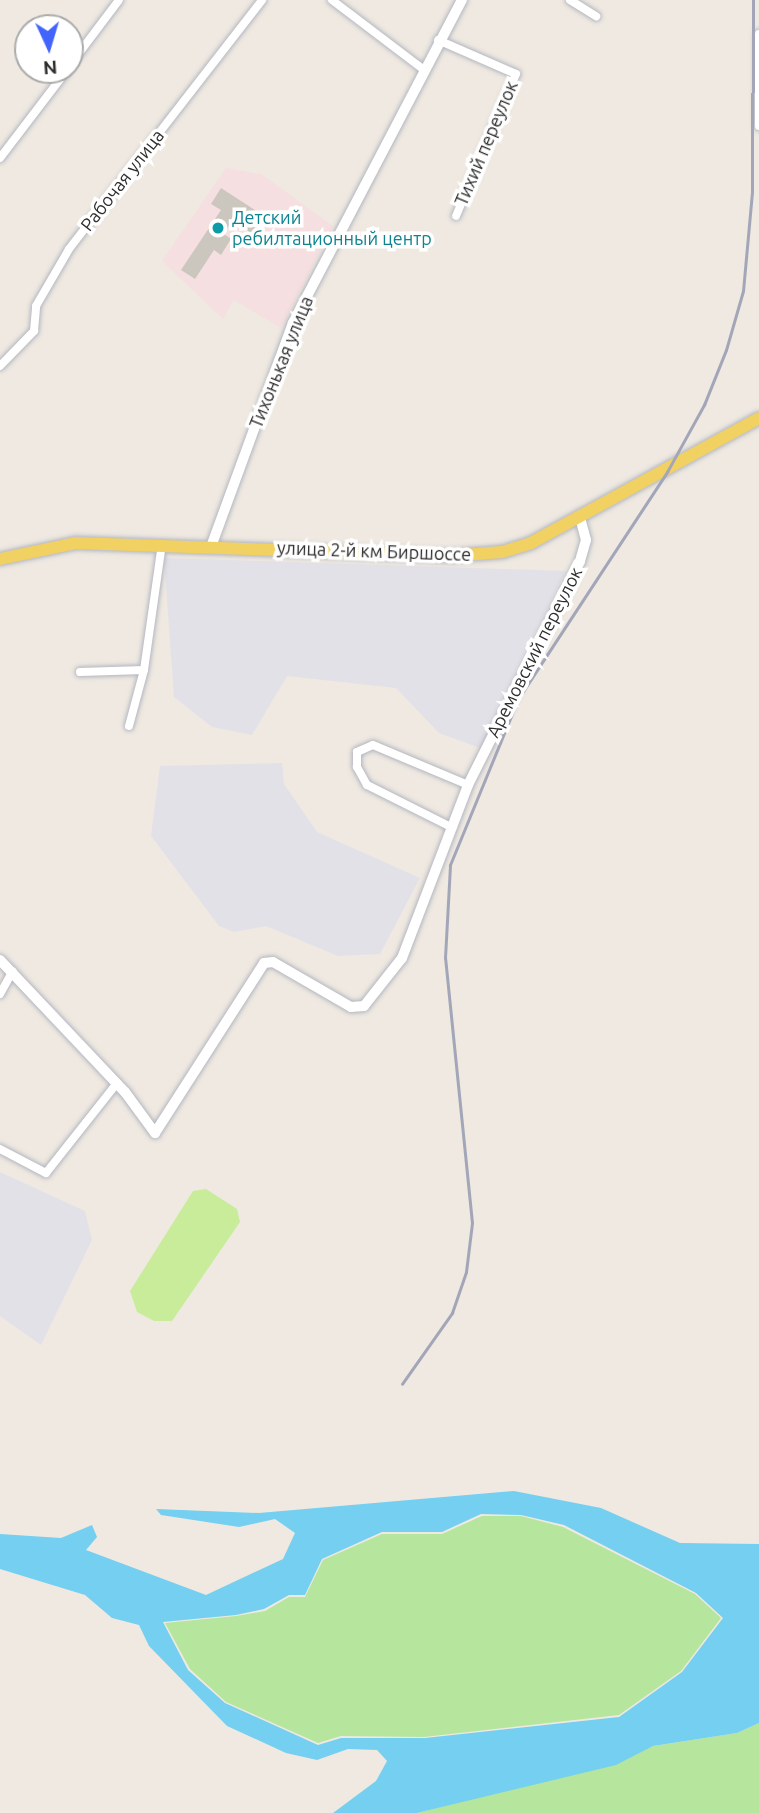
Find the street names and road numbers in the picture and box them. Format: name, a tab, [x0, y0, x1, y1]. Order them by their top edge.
street label: Тихий переулок	[450, 77, 522, 209]
street label: Рабочая улица	[76, 125, 168, 235]
street label: Тихонькая улица	[245, 293, 317, 431]
street label: улица 2-й км Биршоссе	[277, 537, 471, 565]
street label: Аремовский переулок	[482, 563, 586, 741]

